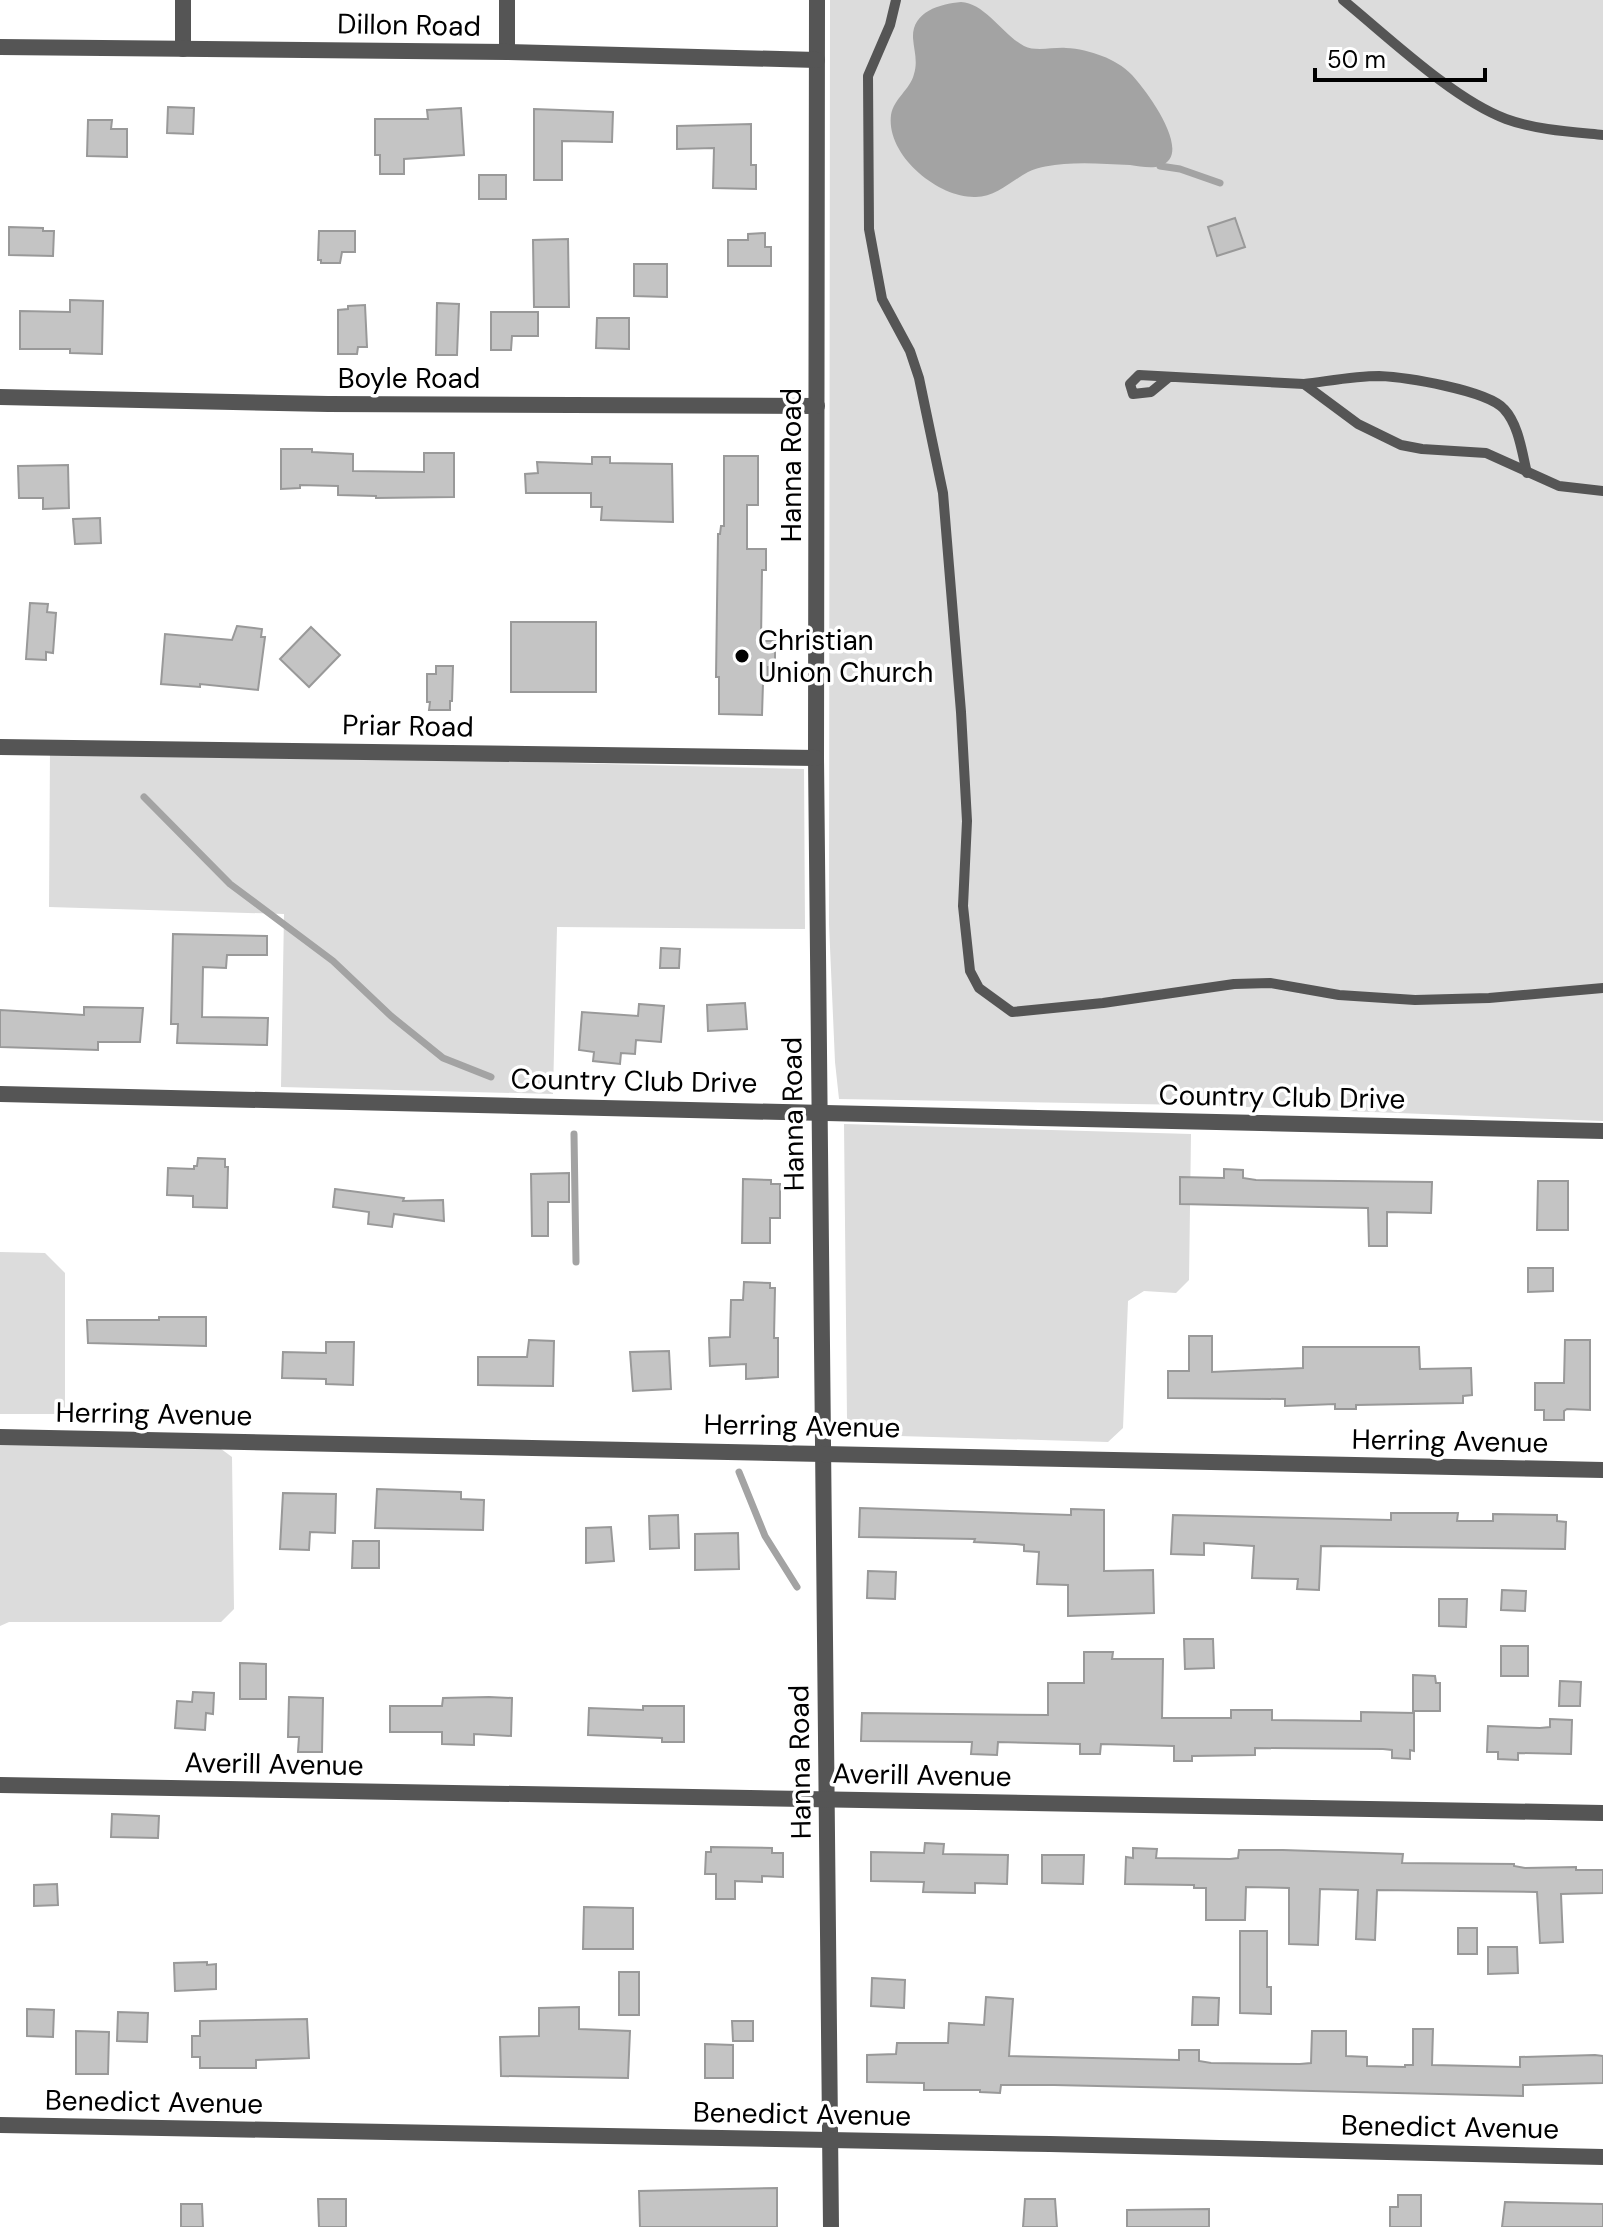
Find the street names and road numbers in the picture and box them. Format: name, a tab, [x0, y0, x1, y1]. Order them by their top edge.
street label: Dillon Road	[337, 5, 481, 45]
street label: Boyle Road	[338, 360, 480, 397]
street label: Hanna Road	[773, 388, 810, 542]
street label: Priar Road	[342, 706, 474, 746]
street label: Hanna Road	[773, 1037, 813, 1191]
street label: Country Club Drive	[510, 1060, 758, 1102]
street label: Country Club Drive	[1158, 1076, 1406, 1118]
street label: Herring Avenue	[55, 1394, 253, 1434]
street label: Herring Avenue	[703, 1406, 901, 1446]
street label: Herring Avenue	[1351, 1421, 1549, 1461]
street label: Hanna Road	[780, 1685, 820, 1839]
street label: Averill Avenue	[184, 1744, 364, 1784]
street label: Averill Avenue	[832, 1755, 1012, 1795]
street label: Benedict Avenue	[45, 2082, 263, 2122]
street label: Benedict Avenue	[693, 2094, 911, 2134]
street label: Benedict Avenue	[1341, 2107, 1559, 2147]

